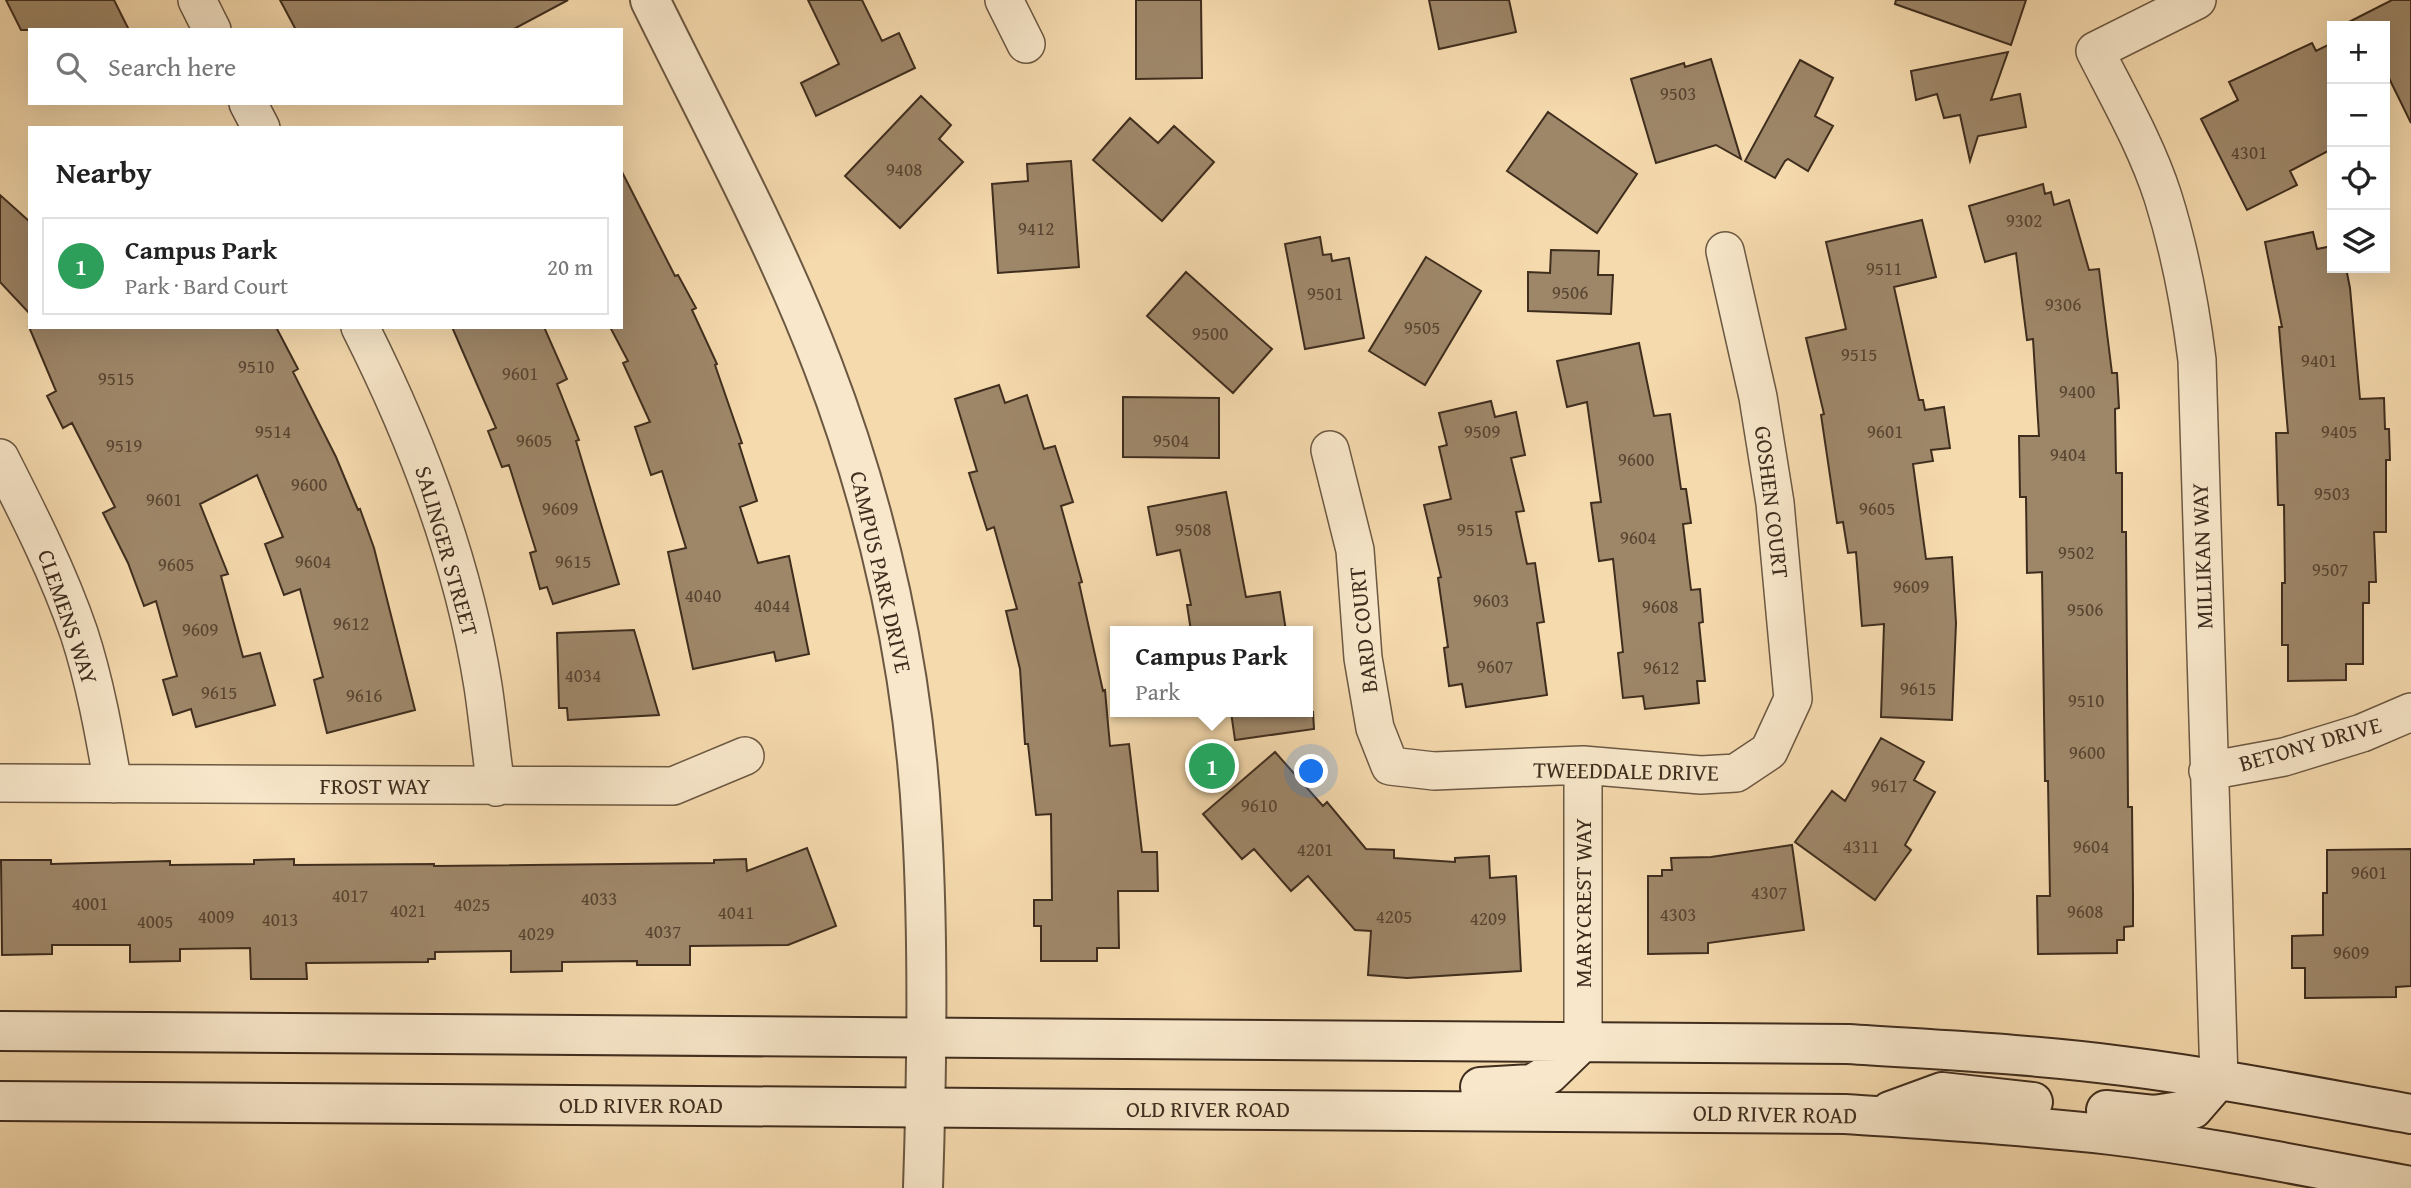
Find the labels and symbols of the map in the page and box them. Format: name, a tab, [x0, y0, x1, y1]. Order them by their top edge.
house number: 9503	[1660, 79, 1696, 107]
house number: 4301	[2231, 138, 2267, 166]
house number: 9408	[886, 155, 922, 183]
house number: 9302	[2006, 206, 2042, 234]
house number: 9412	[1018, 214, 1054, 242]
house number: 9511	[1866, 254, 1902, 282]
house number: 9506	[1552, 278, 1588, 306]
house number: 9501	[1307, 279, 1343, 307]
house number: 9306	[2045, 290, 2081, 318]
house number: 9505	[1404, 313, 1440, 341]
house number: 9500	[1192, 319, 1228, 347]
house number: 9515	[1841, 340, 1877, 368]
house number: 9401	[2301, 346, 2337, 374]
house number: 9510	[238, 352, 274, 380]
house number: 9601	[502, 359, 538, 387]
house number: 9515	[98, 364, 134, 392]
house number: 9400	[2059, 377, 2095, 405]
house number: 9514	[255, 417, 291, 445]
house number: 9509	[1464, 417, 1500, 445]
house number: 9601	[1867, 417, 1903, 445]
house number: 9405	[2321, 417, 2357, 445]
street label: GOSHEN COURT	[1747, 424, 1798, 580]
house number: 9605	[516, 426, 552, 454]
house number: 9504	[1153, 426, 1189, 454]
house number: 9519	[106, 431, 142, 459]
house number: 9404	[2050, 440, 2086, 468]
house number: 9600	[1618, 445, 1654, 473]
street label: SALINGER STREET	[407, 462, 488, 640]
street label: CAMPUS PARK DRIVE	[842, 468, 921, 676]
house number: 9600	[291, 470, 327, 498]
house number: 9503	[2314, 479, 2350, 507]
street label: MILLIKAN WAY	[2182, 482, 2221, 630]
house number: 9601	[146, 485, 182, 513]
house number: 9609	[542, 494, 578, 522]
house number: 9605	[1859, 494, 1895, 522]
house number: 9508	[1175, 515, 1211, 543]
house number: 9515	[1457, 515, 1493, 543]
house number: 9604	[1620, 523, 1656, 551]
house number: 9502	[2058, 538, 2094, 566]
street label: CLEMENS WAY	[30, 545, 107, 689]
house number: 9604	[295, 547, 331, 575]
house number: 9615	[555, 547, 591, 575]
house number: 9605	[158, 550, 194, 578]
house number: 9507	[2312, 555, 2348, 583]
street label: BARD COURT	[1339, 565, 1386, 695]
house number: 9609	[1893, 572, 1929, 600]
house number: 4040	[685, 581, 721, 609]
house number: 9603	[1473, 586, 1509, 614]
house number: 4044	[754, 591, 790, 619]
house number: 9608	[1642, 592, 1678, 620]
house number: 9506	[2067, 595, 2103, 623]
house number: 9612	[333, 609, 369, 637]
house number: 9609	[182, 615, 218, 643]
house number: 9607	[1477, 652, 1513, 680]
house number: 9612	[1643, 653, 1679, 681]
house number: 4034	[565, 661, 601, 689]
house number: 9615	[1900, 674, 1936, 702]
house number: 9615	[201, 678, 237, 706]
house number: 9616	[346, 681, 382, 709]
house number: 9510	[2068, 686, 2104, 714]
street label: BETONY DRIVE	[2235, 707, 2385, 780]
house number: 9600	[2069, 738, 2105, 766]
pin: 1	[1189, 740, 1235, 792]
street label: TWEEDDALE DRIVE	[1533, 752, 1719, 789]
your location	[1294, 754, 1328, 788]
street label: FROST WAY	[319, 769, 431, 802]
house number: 9617	[1871, 771, 1907, 799]
house number: 9610	[1241, 791, 1277, 819]
street label: MARYCREST WAY	[1566, 818, 1599, 988]
house number: 4311	[1843, 832, 1879, 860]
house number: 9604	[2073, 832, 2109, 860]
house number: 4201	[1297, 835, 1333, 863]
house number: 9601	[2351, 858, 2387, 886]
house number: 4307	[1751, 878, 1787, 906]
house number: 4017	[332, 881, 368, 909]
house number: 4033	[581, 884, 617, 912]
house number: 4001	[72, 889, 108, 917]
house number: 4025	[454, 890, 490, 918]
house number: 4021	[390, 896, 426, 924]
house number: 9608	[2067, 897, 2103, 925]
house number: 4041	[718, 898, 754, 926]
house number: 4303	[1660, 900, 1696, 928]
house number: 4009	[198, 902, 234, 930]
house number: 4205	[1376, 902, 1412, 930]
house number: 4209	[1470, 904, 1506, 932]
house number: 4013	[262, 905, 298, 933]
house number: 4005	[137, 907, 173, 935]
house number: 4037	[645, 917, 681, 945]
house number: 4029	[518, 919, 554, 947]
house number: 9609	[2333, 938, 2369, 966]
street label: OLD RIVER ROAD	[559, 1088, 723, 1121]
street label: OLD RIVER ROAD	[1126, 1092, 1290, 1125]
street label: OLD RIVER ROAD	[1693, 1096, 1857, 1131]

